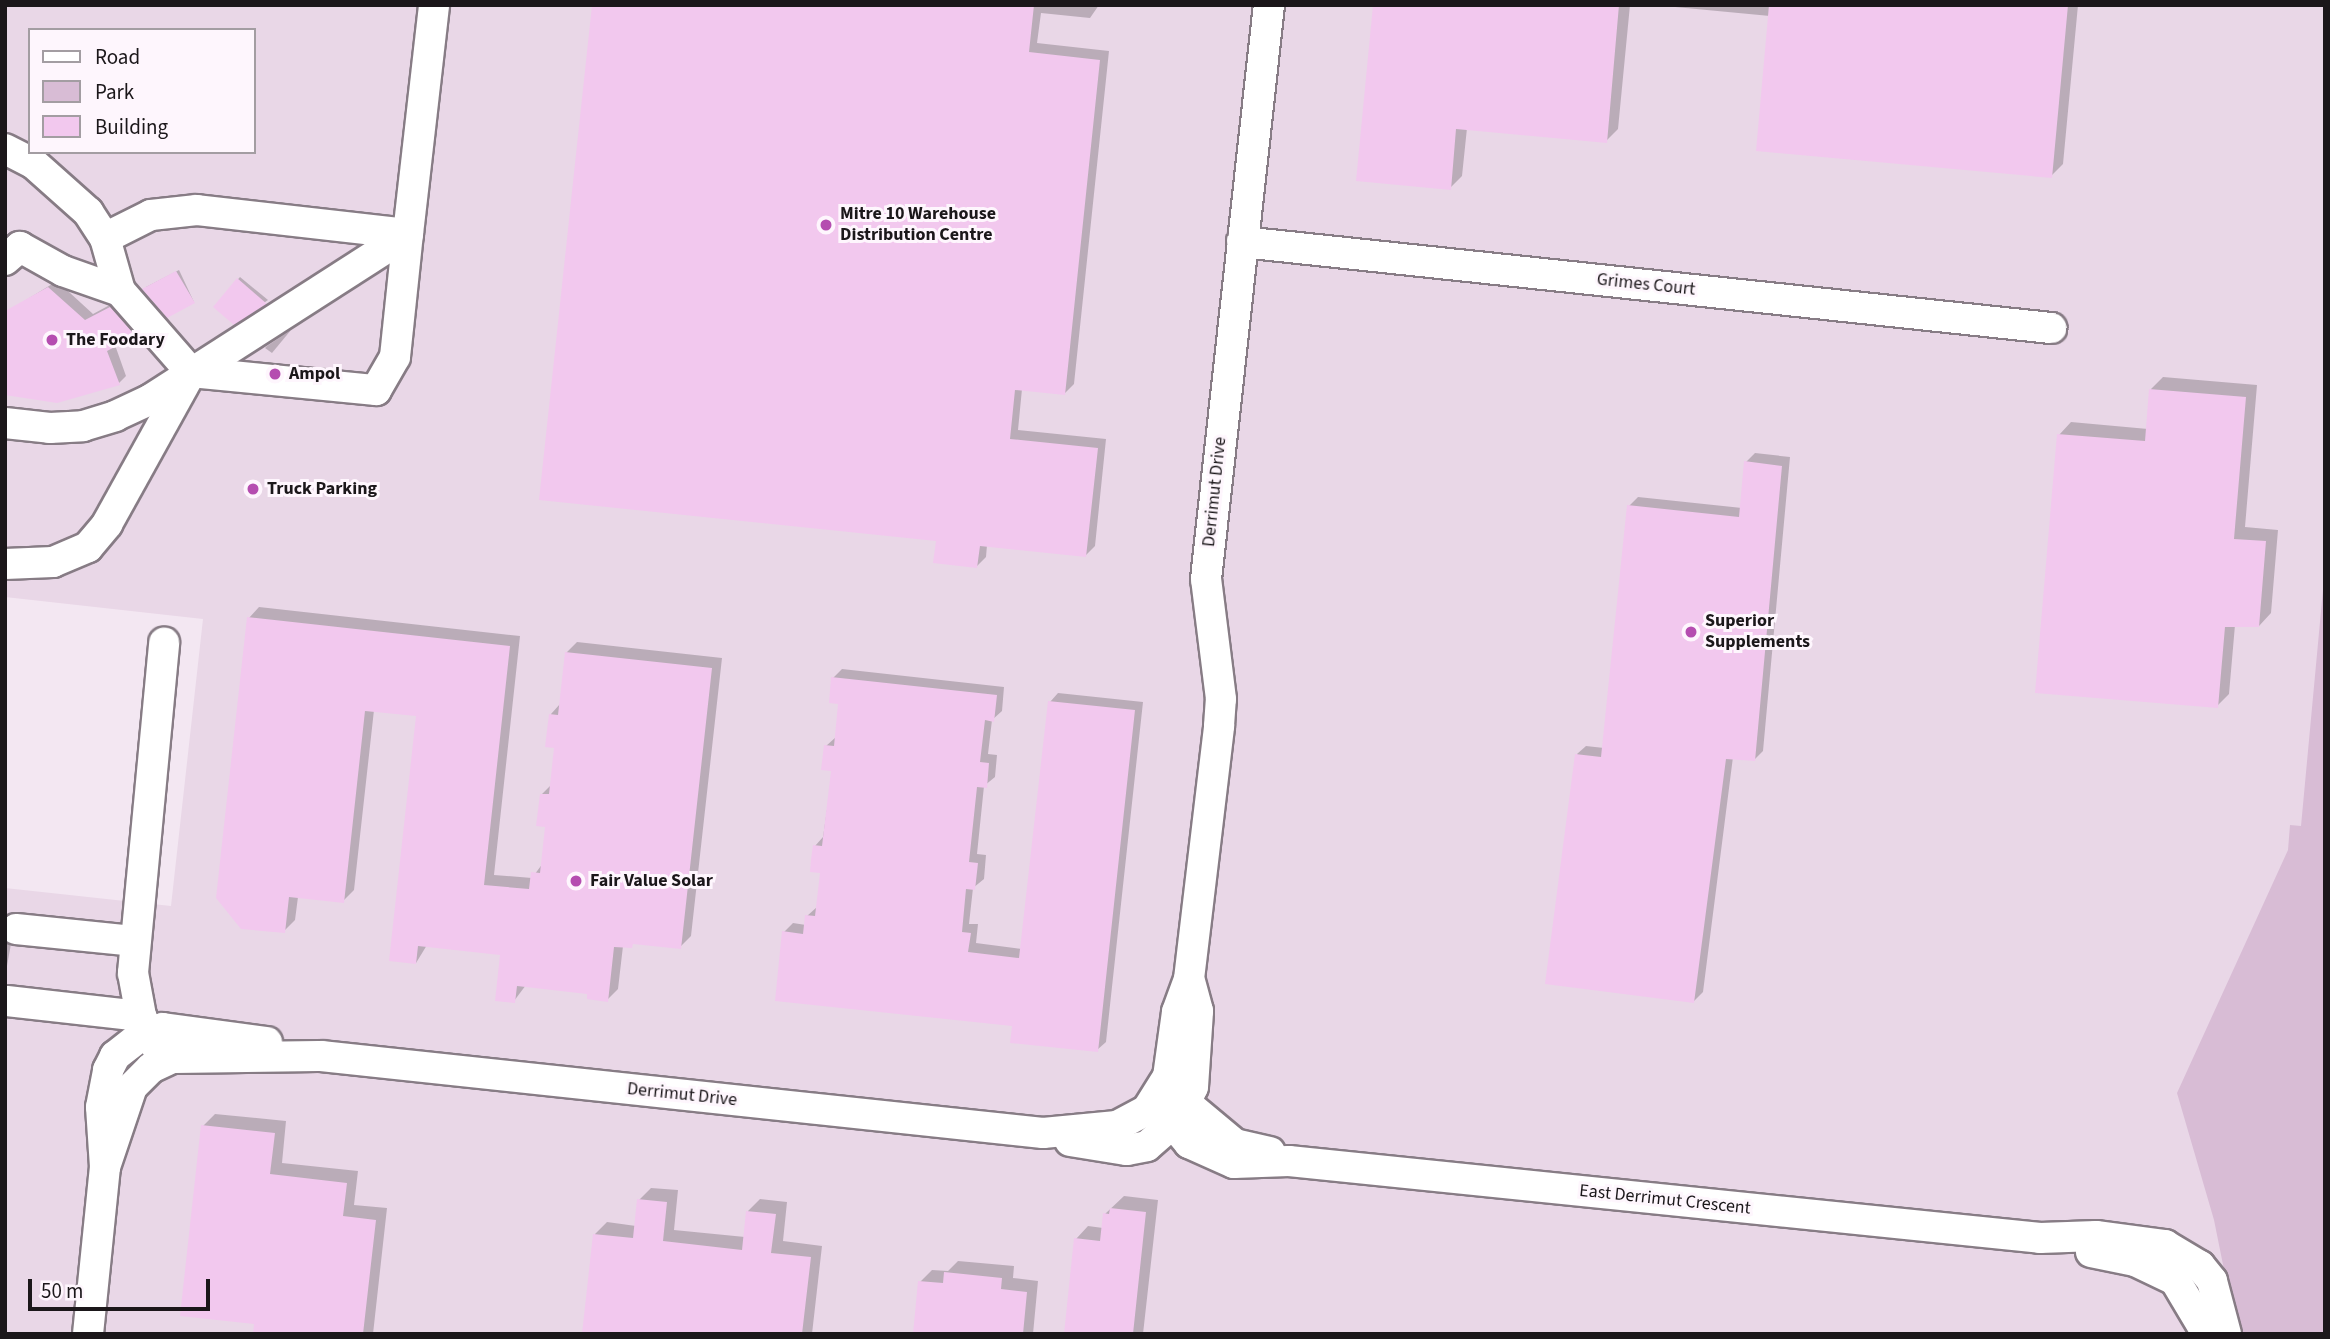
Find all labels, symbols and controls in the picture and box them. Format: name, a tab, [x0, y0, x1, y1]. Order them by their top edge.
legend	[28, 28, 256, 154]
text: Road	[95, 42, 140, 72]
text: Park	[95, 77, 134, 107]
text: Building	[95, 112, 168, 142]
place label: Mitre 10 Warehouse Distribution Centre	[840, 204, 996, 246]
marker: Mitre 10 Warehouse Distribution Centre	[818, 217, 834, 233]
street label: Grimes Court	[1596, 269, 1696, 301]
place label: The Foodary	[66, 329, 165, 351]
marker: The Foodary	[44, 332, 60, 348]
place label: Ampol	[289, 363, 340, 385]
marker: Ampol	[267, 366, 283, 382]
street label: Derrimut Drive	[1198, 436, 1232, 548]
place label: Truck Parking	[267, 478, 377, 500]
marker: Truck Parking	[245, 481, 261, 497]
place label: Superior Supplements	[1705, 611, 1810, 654]
marker: Superior Supplements	[1683, 624, 1699, 640]
place label: Fair Value Solar	[590, 870, 713, 892]
marker: Fair Value Solar	[568, 873, 584, 889]
street label: Derrimut Drive	[626, 1078, 738, 1112]
street label: East Derrimut Crescent	[1578, 1180, 1752, 1220]
scale bar	[32, 1266, 214, 1310]
text: 50 m	[41, 1276, 83, 1306]

